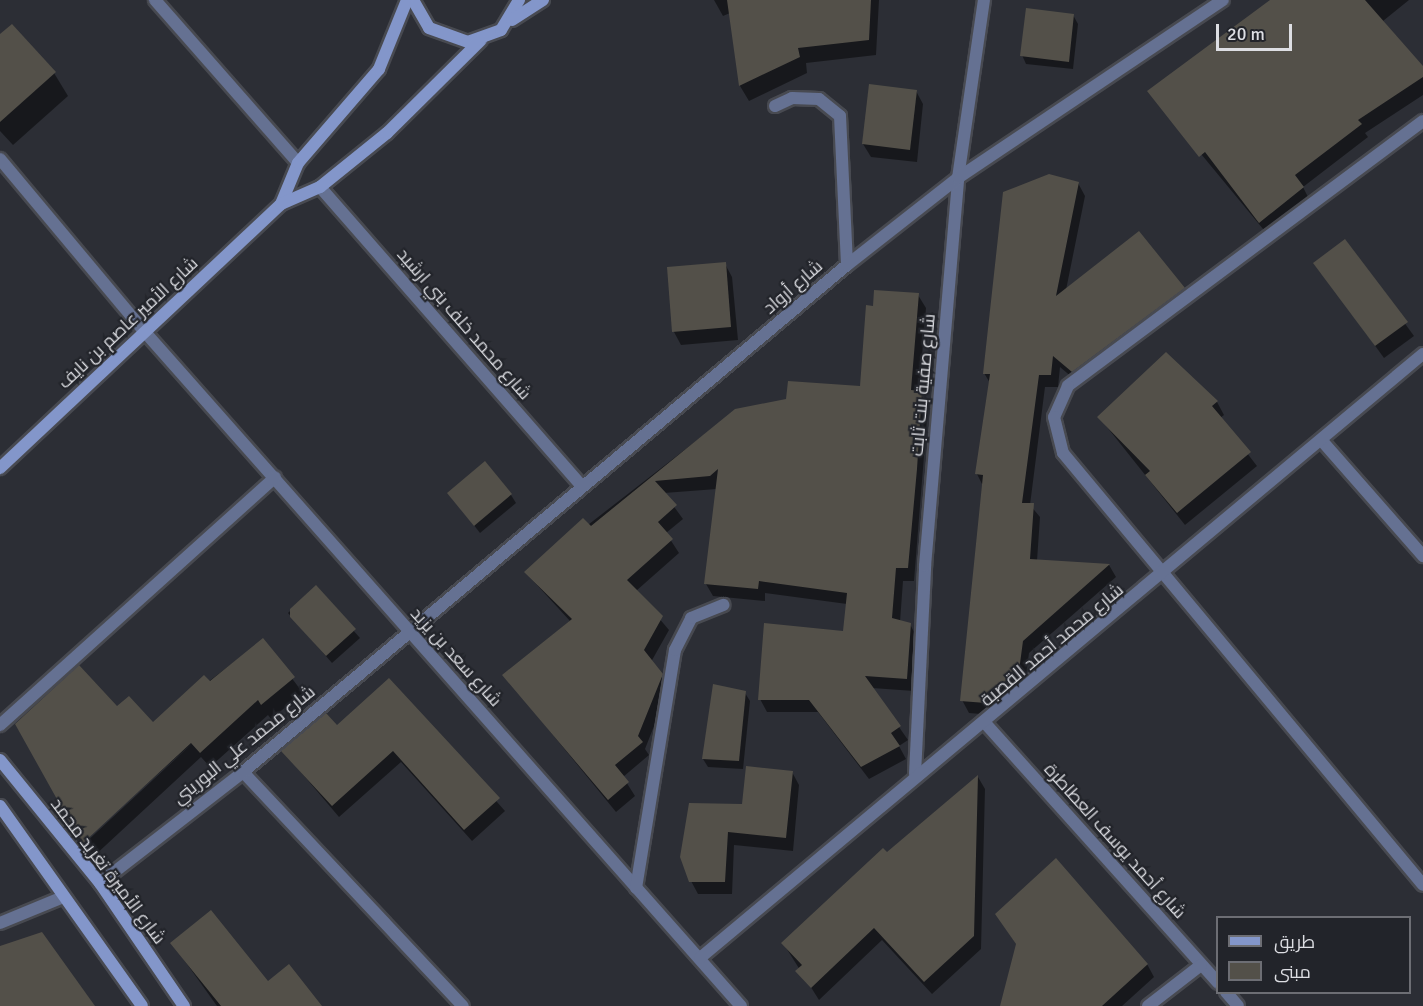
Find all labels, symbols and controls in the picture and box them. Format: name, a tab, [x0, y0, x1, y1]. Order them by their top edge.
scale bar	[1219, 12, 1296, 50]
text: 20 m	[1227, 23, 1265, 45]
street label: شارع محمد خلف بني ارشيد	[392, 244, 536, 404]
street label: شارع الأمير عاصم بن نايف	[54, 253, 202, 393]
street label: شارع أرواد	[759, 255, 827, 319]
street label: شارع صفية بنت ثابت	[906, 313, 940, 457]
street label: شارع محمد أحمد القصبة	[976, 579, 1128, 711]
street label: شارع سعد بن يزيد	[406, 603, 506, 711]
street label: شارع محمد علي البوريني	[168, 681, 320, 809]
street label: شارع أحمد يوسف العطاطرة	[1039, 759, 1191, 923]
street label: شارع الأميرة تغريد محمد	[46, 794, 170, 948]
legend	[1216, 916, 1411, 994]
text: طريق	[1274, 931, 1315, 953]
text: مبنى	[1274, 961, 1311, 983]

